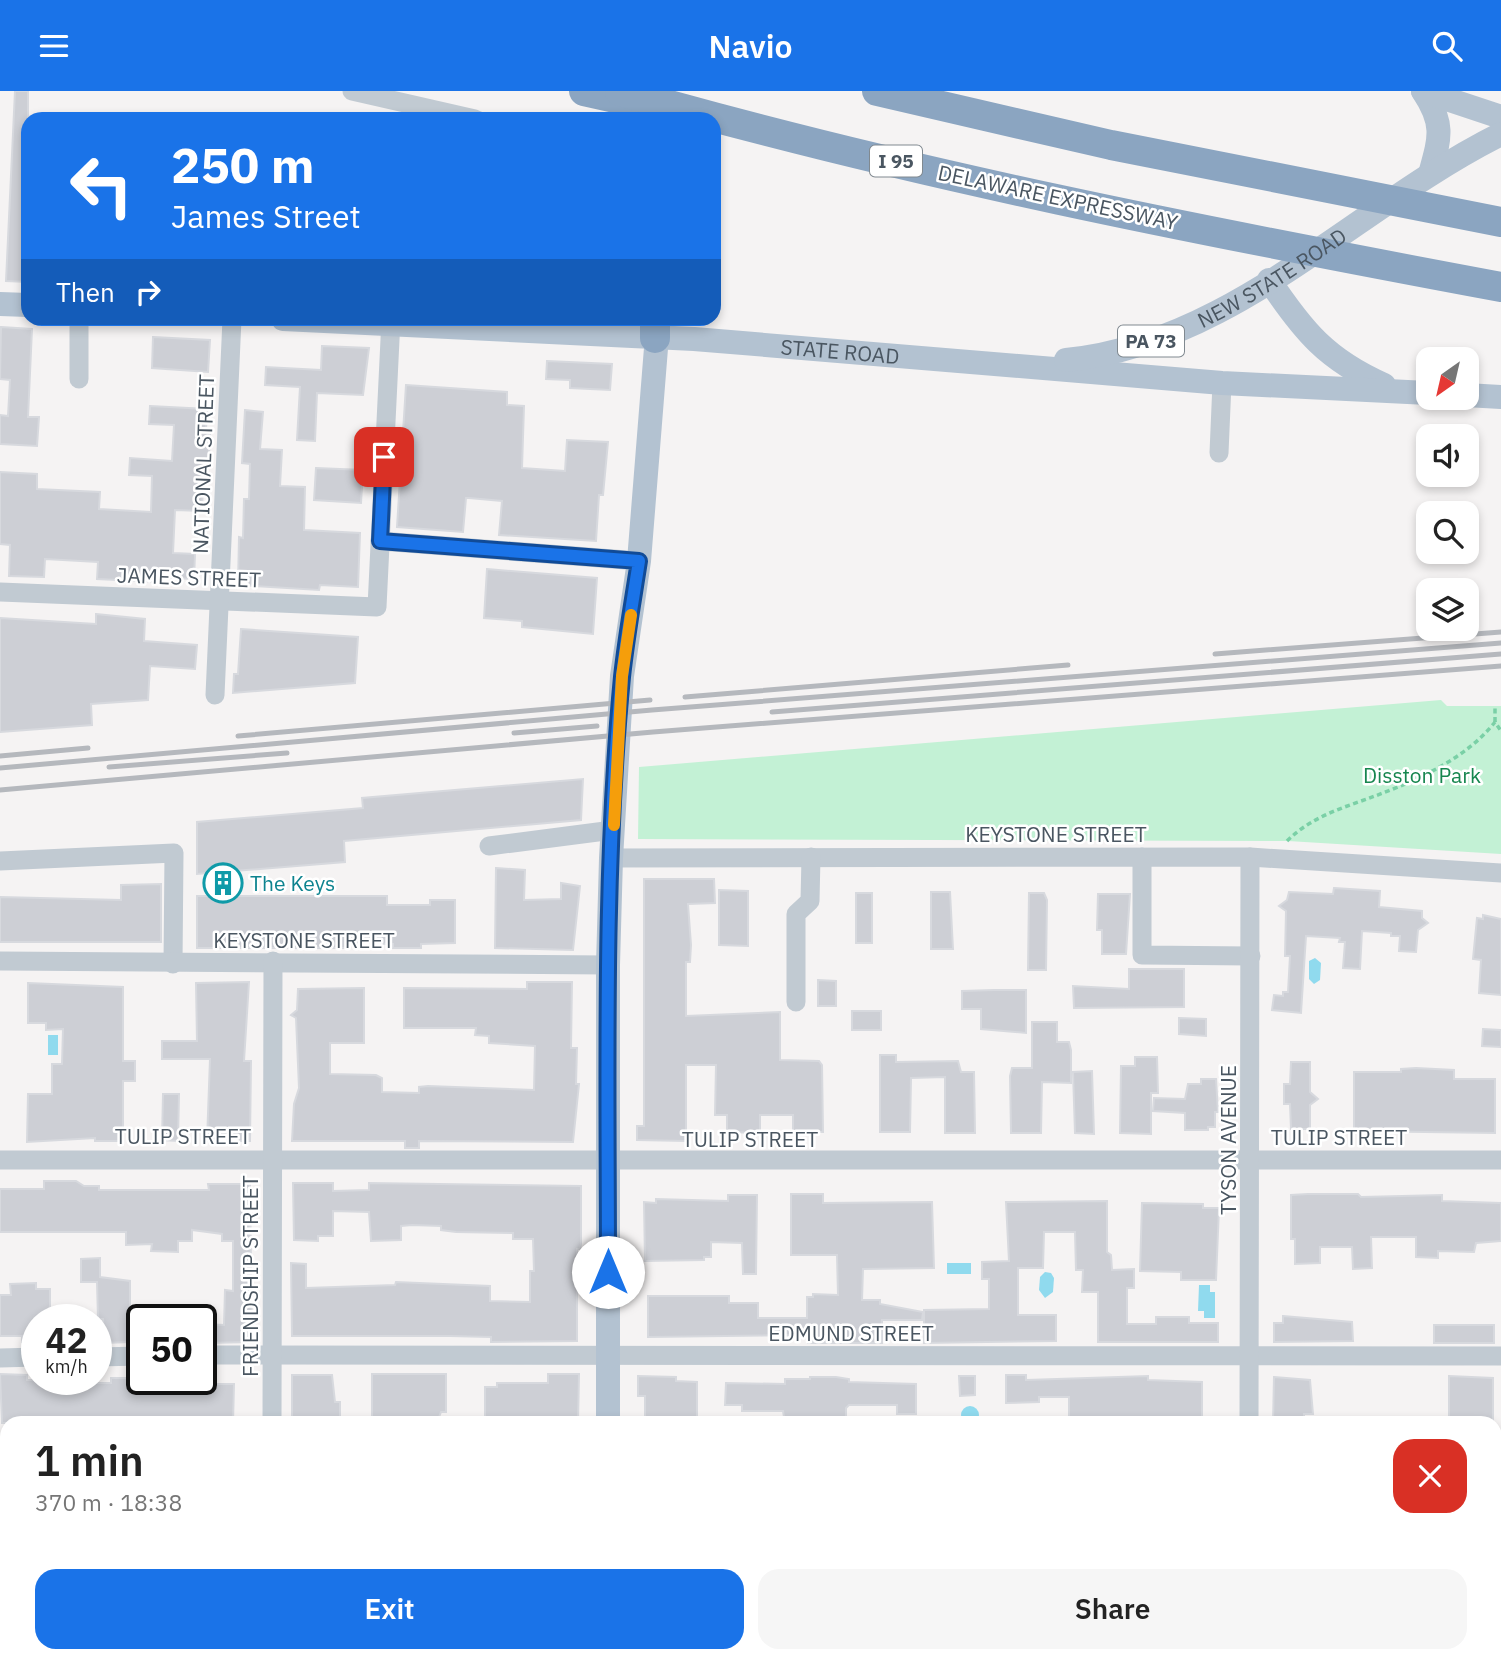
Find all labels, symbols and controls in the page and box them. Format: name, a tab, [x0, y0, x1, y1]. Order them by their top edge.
text: Navio	[708, 25, 793, 67]
icon: menu	[35, 27, 73, 65]
icon: search	[1428, 27, 1466, 65]
text: 250 m	[171, 133, 315, 196]
icon: left	[56, 140, 147, 231]
road number: I 95	[870, 145, 922, 177]
street label: DELAWARE EXPRESSWAY	[935, 158, 1181, 236]
text: James Street	[171, 195, 361, 237]
street label: NEW STATE ROAD	[1193, 221, 1352, 334]
icon: right	[129, 273, 167, 311]
text: Then	[56, 275, 115, 309]
road number: PA 73	[1118, 325, 1184, 357]
street label: STATE ROAD	[779, 332, 901, 370]
north arrow	[1416, 347, 1479, 409]
map controls	[1416, 347, 1479, 641]
street label: NATIONAL STREET	[186, 374, 220, 554]
button: sound	[1416, 424, 1479, 487]
pin	[354, 427, 414, 487]
icon: arrive	[365, 438, 403, 476]
button: search	[1416, 501, 1479, 564]
street label: JAMES STREET	[116, 560, 262, 594]
button: layers	[1416, 578, 1479, 641]
park label: Disston Park	[1363, 761, 1481, 789]
street label: KEYSTONE STREET	[965, 820, 1147, 848]
building icon: The Keys	[202, 862, 244, 904]
place label: The Keys	[250, 869, 335, 897]
street label: KEYSTONE STREET	[213, 926, 395, 954]
street label: TYSON AVENUE	[1214, 1065, 1242, 1215]
street label: TULIP STREET	[115, 1122, 251, 1150]
street label: TULIP STREET	[1271, 1123, 1407, 1151]
street label: TULIP STREET	[682, 1125, 818, 1153]
street label: FRIENDSHIP STREET	[236, 1175, 264, 1377]
position arrow	[571, 1235, 645, 1309]
speed limit sign: 50	[126, 1304, 217, 1395]
text: 42	[45, 1317, 88, 1363]
street label: EDMUND STREET	[768, 1319, 934, 1347]
text: km/h	[45, 1355, 88, 1378]
text: 1 min	[35, 1433, 144, 1488]
button: close	[1393, 1439, 1467, 1513]
text: 370 m · 18:38	[35, 1487, 182, 1517]
button: Exit	[35, 1569, 744, 1649]
button: Share	[758, 1569, 1467, 1649]

